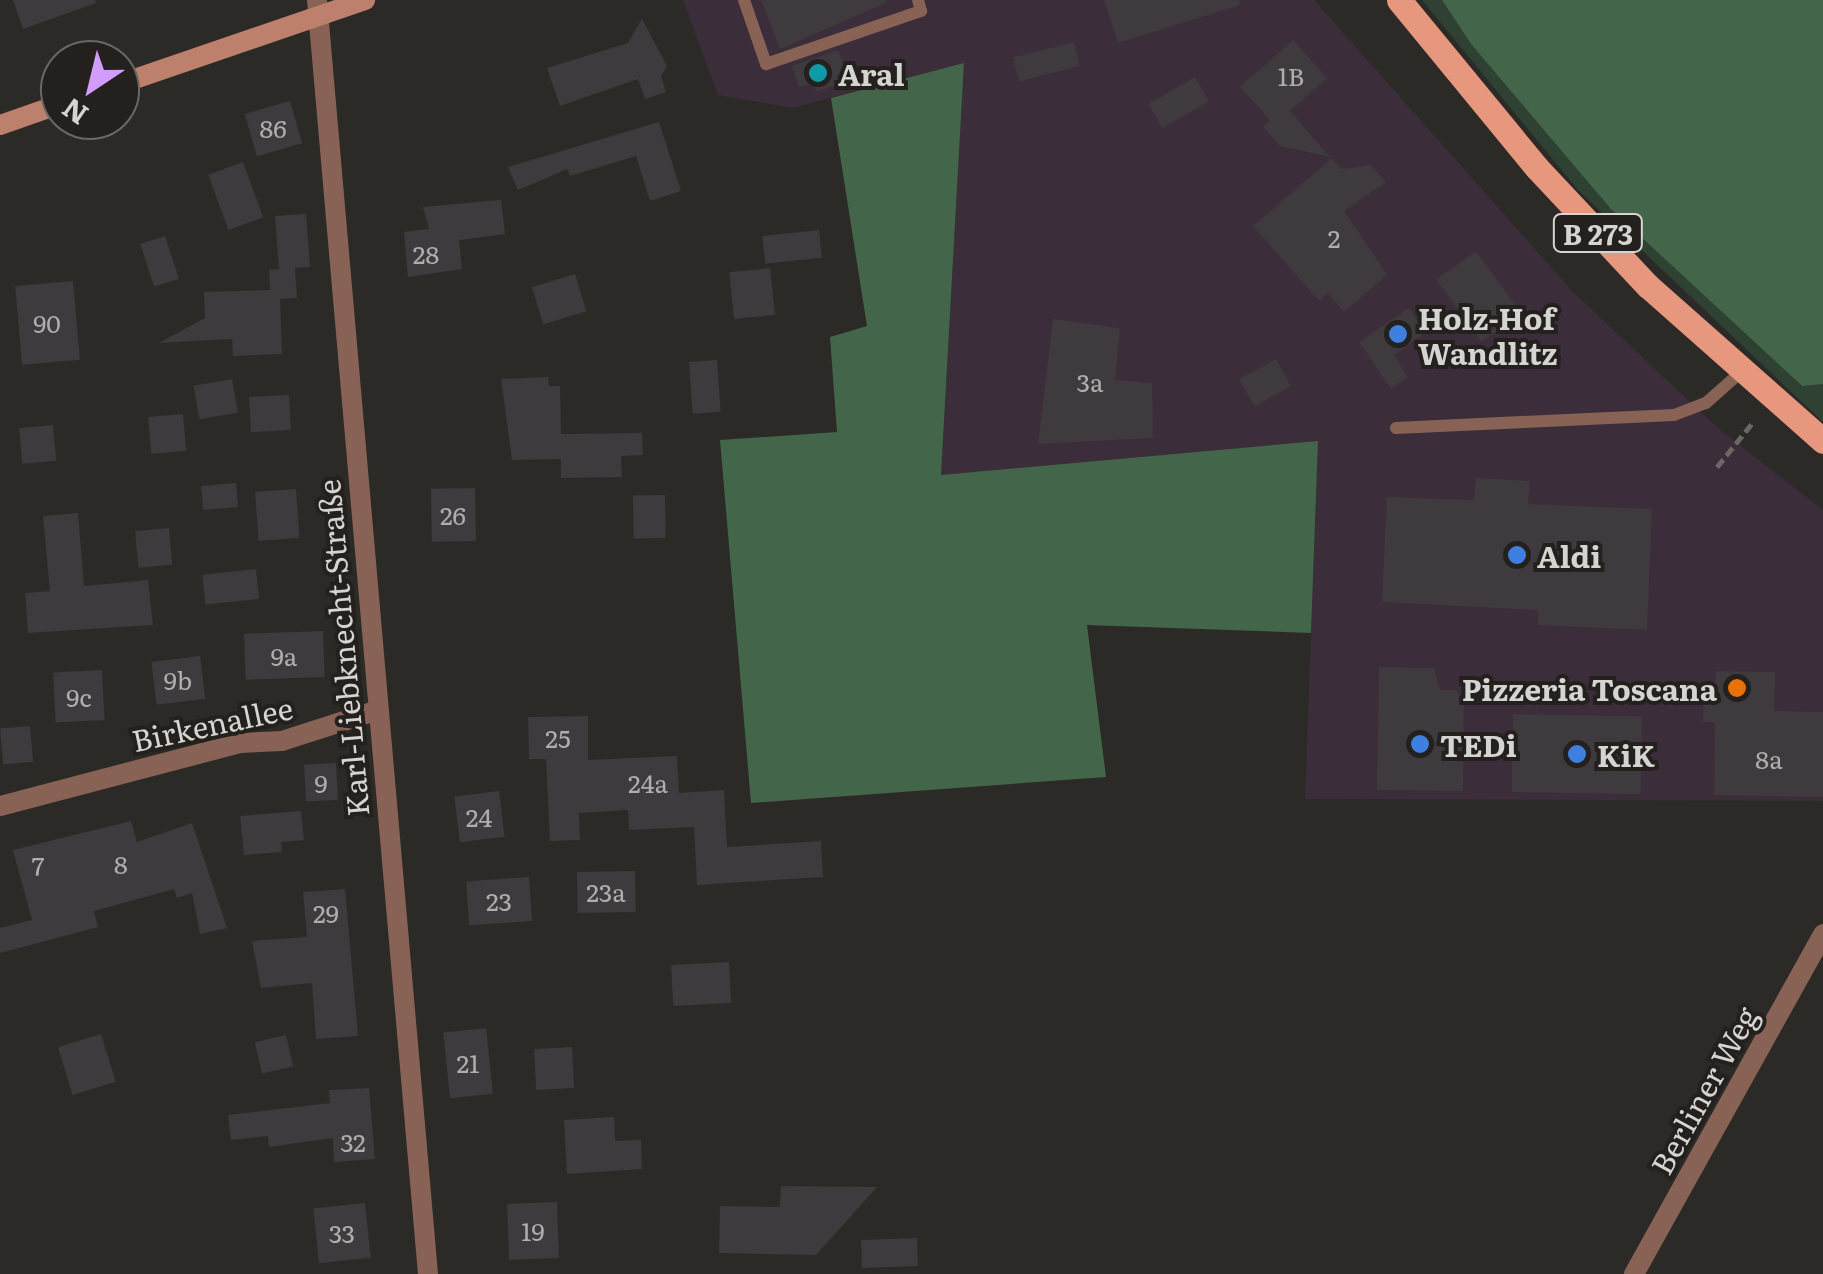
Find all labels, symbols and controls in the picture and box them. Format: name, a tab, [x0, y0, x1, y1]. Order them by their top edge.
north arrow	[40, 40, 140, 140]
place label: Aral	[838, 55, 905, 91]
house number: 1B	[1278, 61, 1304, 91]
marker: Aral	[807, 62, 829, 84]
text: N	[52, 89, 96, 137]
house number: 86	[259, 113, 287, 143]
road number: B 273	[1550, 210, 1646, 256]
house number: 2	[1328, 223, 1340, 253]
house number: 28	[413, 239, 439, 269]
place label: Holz-Hof Wandlitz	[1418, 299, 1558, 370]
house number: 90	[33, 308, 61, 338]
marker: Holz-Hof Wandlitz	[1387, 323, 1409, 345]
house number: 3a	[1076, 367, 1104, 397]
street label: Karl-Liebknecht-Straße	[309, 478, 375, 818]
house number: 26	[440, 500, 466, 530]
place label: Aldi	[1537, 537, 1601, 573]
marker: Aldi	[1506, 544, 1528, 566]
house number: 9a	[271, 641, 297, 671]
house number: 9b	[164, 665, 192, 695]
place label: Pizzeria Toscana	[1462, 670, 1717, 706]
marker: Pizzeria Toscana	[1726, 677, 1748, 699]
house number: 9c	[66, 682, 92, 712]
street label: Birkenallee	[128, 688, 296, 758]
house number: 25	[545, 723, 571, 753]
place label: TEDi	[1440, 726, 1517, 762]
marker: TEDi	[1409, 733, 1431, 755]
place label: KiK	[1597, 736, 1655, 772]
marker: KiK	[1566, 743, 1588, 765]
house number: 8a	[1755, 744, 1783, 774]
house number: 9	[314, 768, 328, 798]
house number: 24a	[628, 768, 668, 798]
house number: 24	[466, 802, 492, 832]
house number: 8	[114, 849, 128, 879]
house number: 7	[32, 850, 44, 880]
house number: 23a	[586, 877, 626, 907]
house number: 23	[486, 886, 512, 916]
house number: 29	[313, 898, 339, 928]
street label: Berliner Weg	[1642, 1000, 1764, 1180]
house number: 21	[457, 1048, 479, 1078]
house number: 32	[340, 1127, 366, 1157]
house number: 19	[521, 1216, 545, 1246]
house number: 33	[329, 1218, 355, 1248]

